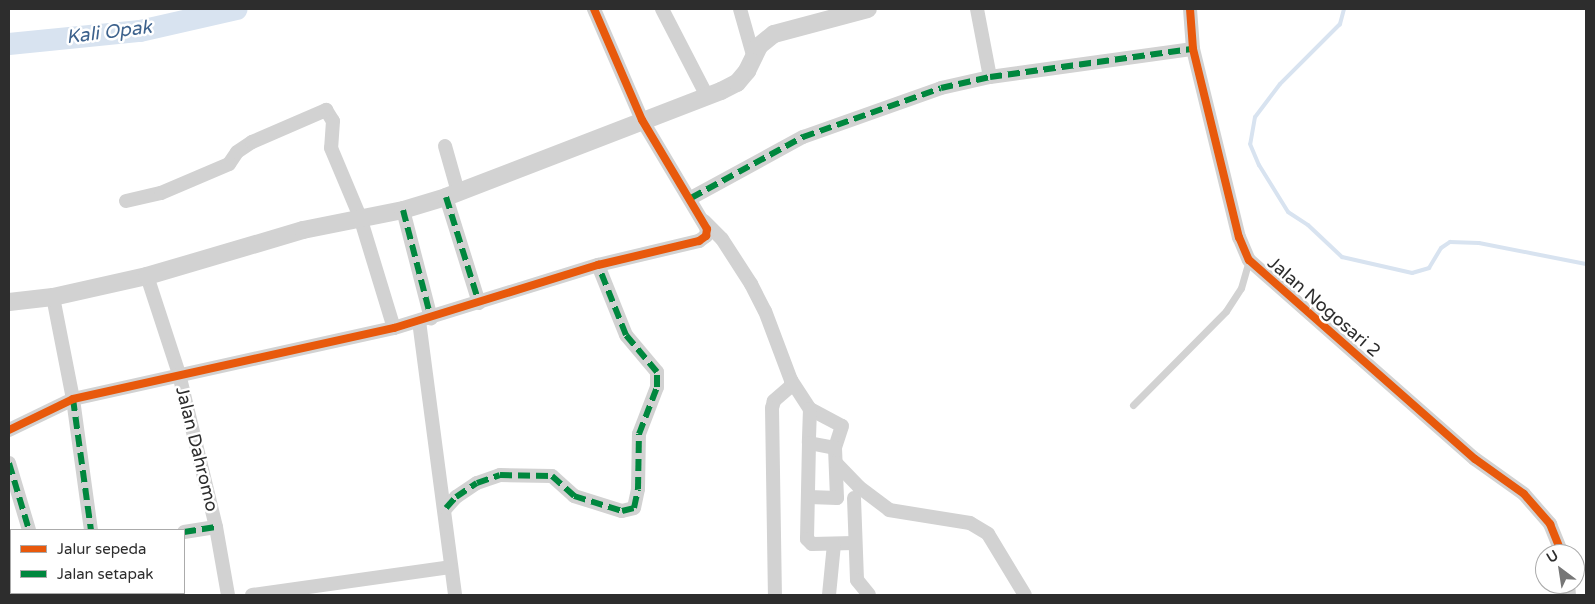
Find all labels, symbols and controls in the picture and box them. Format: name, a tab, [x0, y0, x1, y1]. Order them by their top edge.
water label: Kali Opak	[65, 16, 153, 50]
street label: Jalan Nogosari 2	[1263, 252, 1385, 362]
street label: Jalan Dahromo	[171, 384, 223, 514]
legend	[10, 529, 185, 594]
text: Jalur sepeda	[57, 540, 146, 558]
north arrow	[1535, 544, 1585, 594]
text: U	[1544, 547, 1561, 567]
text: Jalan setapak	[57, 565, 154, 583]

